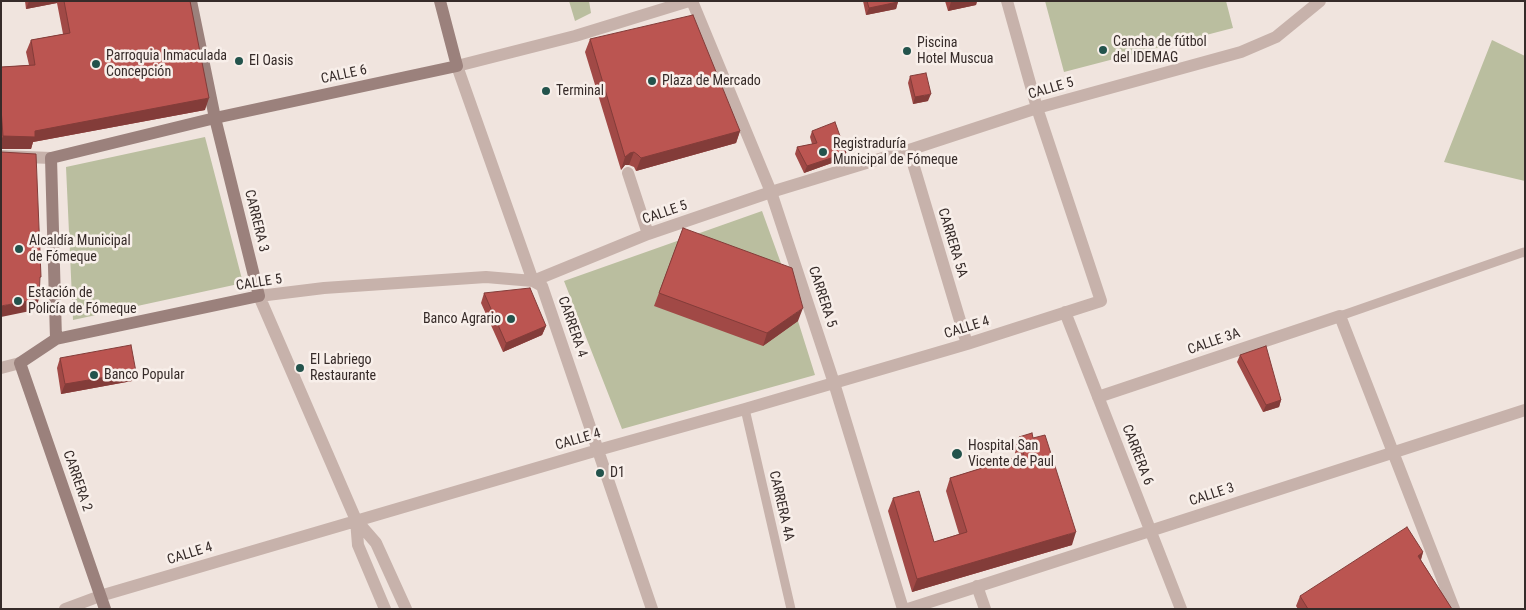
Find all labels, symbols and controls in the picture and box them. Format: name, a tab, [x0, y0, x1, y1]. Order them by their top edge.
place label: Cancha de fútbol del IDEMAG	[1113, 34, 1207, 66]
place label: Piscina Hotel Muscua	[917, 35, 994, 68]
marker: Cancha de fútbol del IDEMAG	[1097, 44, 1109, 56]
marker: Piscina Hotel Muscua	[901, 45, 913, 57]
place label: Parroquia Inmaculada Concepción	[106, 48, 227, 80]
place label: El Oasis	[249, 53, 293, 69]
marker: El Oasis	[233, 55, 245, 67]
marker: Parroquia Inmaculada Concepción	[90, 58, 102, 70]
street label: CALLE 6	[320, 62, 368, 88]
place label: Plaza de Mercado	[662, 73, 761, 89]
marker: Plaza de Mercado	[646, 75, 658, 87]
street label: CALLE 5	[1026, 75, 1076, 103]
place label: Terminal	[556, 83, 604, 99]
marker: Terminal	[540, 85, 552, 97]
place label: Registraduría Municipal de Fómeque	[833, 136, 958, 168]
marker: Registraduría Municipal de Fómeque	[817, 146, 829, 158]
street label: CARRERA 3	[240, 188, 272, 254]
street label: CALLE 5	[640, 198, 690, 228]
street label: CARRERA 5A	[934, 206, 970, 280]
place label: Alcaldía Municipal de Fómeque	[29, 233, 131, 266]
marker: Alcaldía Municipal de Fómeque	[13, 243, 25, 255]
street label: CARRERA 5	[804, 264, 840, 330]
street label: CALLE 5	[235, 271, 283, 295]
place label: Estación de Policía de Fómeque	[28, 285, 137, 318]
street label: CARRERA 4	[554, 294, 590, 360]
marker: Estación de Policía de Fómeque	[12, 295, 24, 307]
place label: Banco Agrario	[423, 311, 501, 327]
marker: Banco Agrario	[505, 313, 517, 325]
street label: CALLE 4	[942, 313, 992, 343]
street label: CALLE 3A	[1186, 325, 1242, 359]
place label: El Labriego Restaurante	[310, 352, 376, 384]
marker: El Labriego Restaurante	[294, 362, 306, 374]
place label: Banco Popular	[104, 367, 184, 383]
marker: Banco Popular	[88, 369, 100, 381]
street label: CARRERA 6	[1118, 422, 1156, 488]
street label: CALLE 4	[553, 426, 603, 454]
place label: Hospital San Vicente de Paul	[968, 438, 1054, 471]
marker: Hospital San Vicente de Paul	[950, 447, 964, 461]
street label: CARRERA 2	[59, 448, 95, 514]
place label: D1	[610, 465, 625, 481]
marker: D1	[594, 467, 606, 479]
street label: CARRERA 4A	[765, 469, 797, 543]
street label: CALLE 3	[1187, 480, 1237, 510]
street label: CALLE 4	[165, 539, 215, 569]

